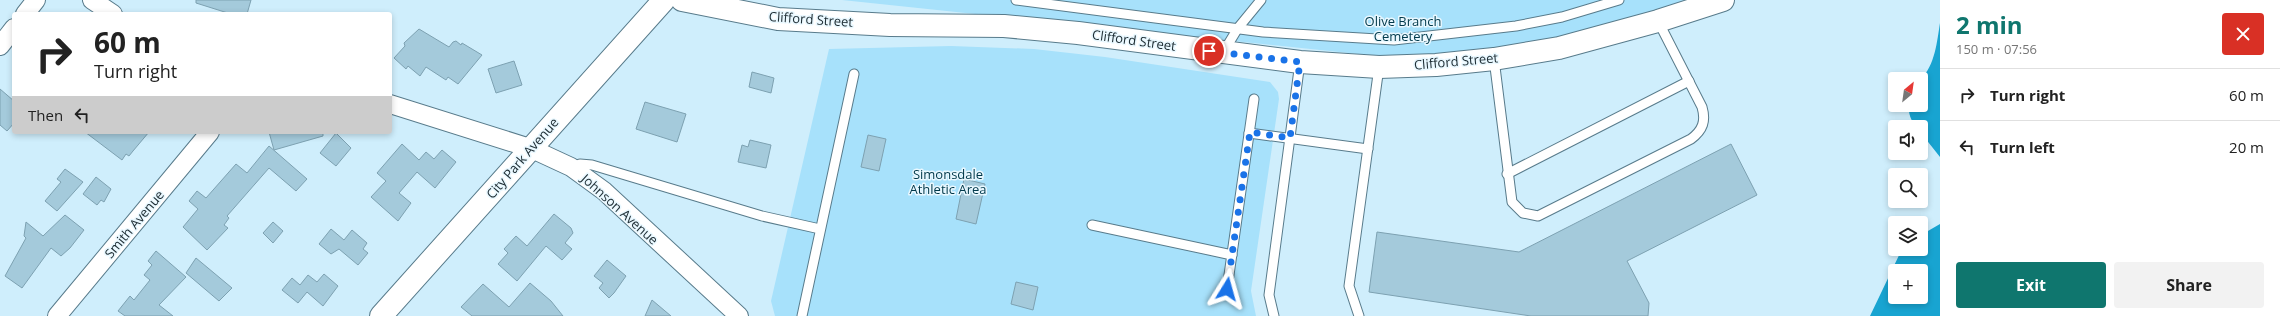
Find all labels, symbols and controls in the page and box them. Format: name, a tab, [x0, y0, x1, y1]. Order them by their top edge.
street label: Clifford Street	[768, 7, 854, 31]
text: 2 min	[1956, 8, 2023, 41]
park label: Olive Branch Cemetery	[1365, 12, 1441, 45]
button: close	[2222, 13, 2264, 55]
text: 60 m	[94, 23, 161, 61]
street label: Clifford Street	[1091, 25, 1177, 55]
icon: right	[28, 28, 80, 80]
pin	[1192, 34, 1226, 68]
icon: arrive	[1198, 40, 1220, 62]
text: 150 m · 07:56	[1956, 40, 2037, 58]
street label: Clifford Street	[1413, 48, 1499, 74]
text: Turn right	[94, 59, 177, 83]
north arrow	[1888, 72, 1928, 112]
map controls	[1888, 72, 1928, 304]
icon: right	[1956, 84, 1978, 106]
text: Turn right	[1990, 85, 2065, 105]
text: 60 m	[2229, 85, 2264, 105]
icon: left	[71, 104, 93, 126]
text: Then	[28, 105, 63, 125]
street label: City Park Avenue	[482, 114, 562, 202]
button: sound	[1888, 120, 1928, 160]
icon: left	[1956, 136, 1978, 158]
text: Turn left	[1990, 137, 2055, 157]
text: 20 m	[2229, 137, 2264, 157]
park label: Simonsdale Athletic Area	[910, 165, 986, 198]
street label: Johnson Avenue	[576, 168, 662, 248]
button: search	[1888, 168, 1928, 208]
street label: Smith Avenue	[100, 186, 168, 262]
button: layers	[1888, 216, 1928, 256]
button: Exit	[1956, 262, 2106, 308]
button: Share	[2114, 262, 2264, 308]
button: +	[1888, 264, 1928, 304]
position arrow	[1206, 268, 1248, 310]

